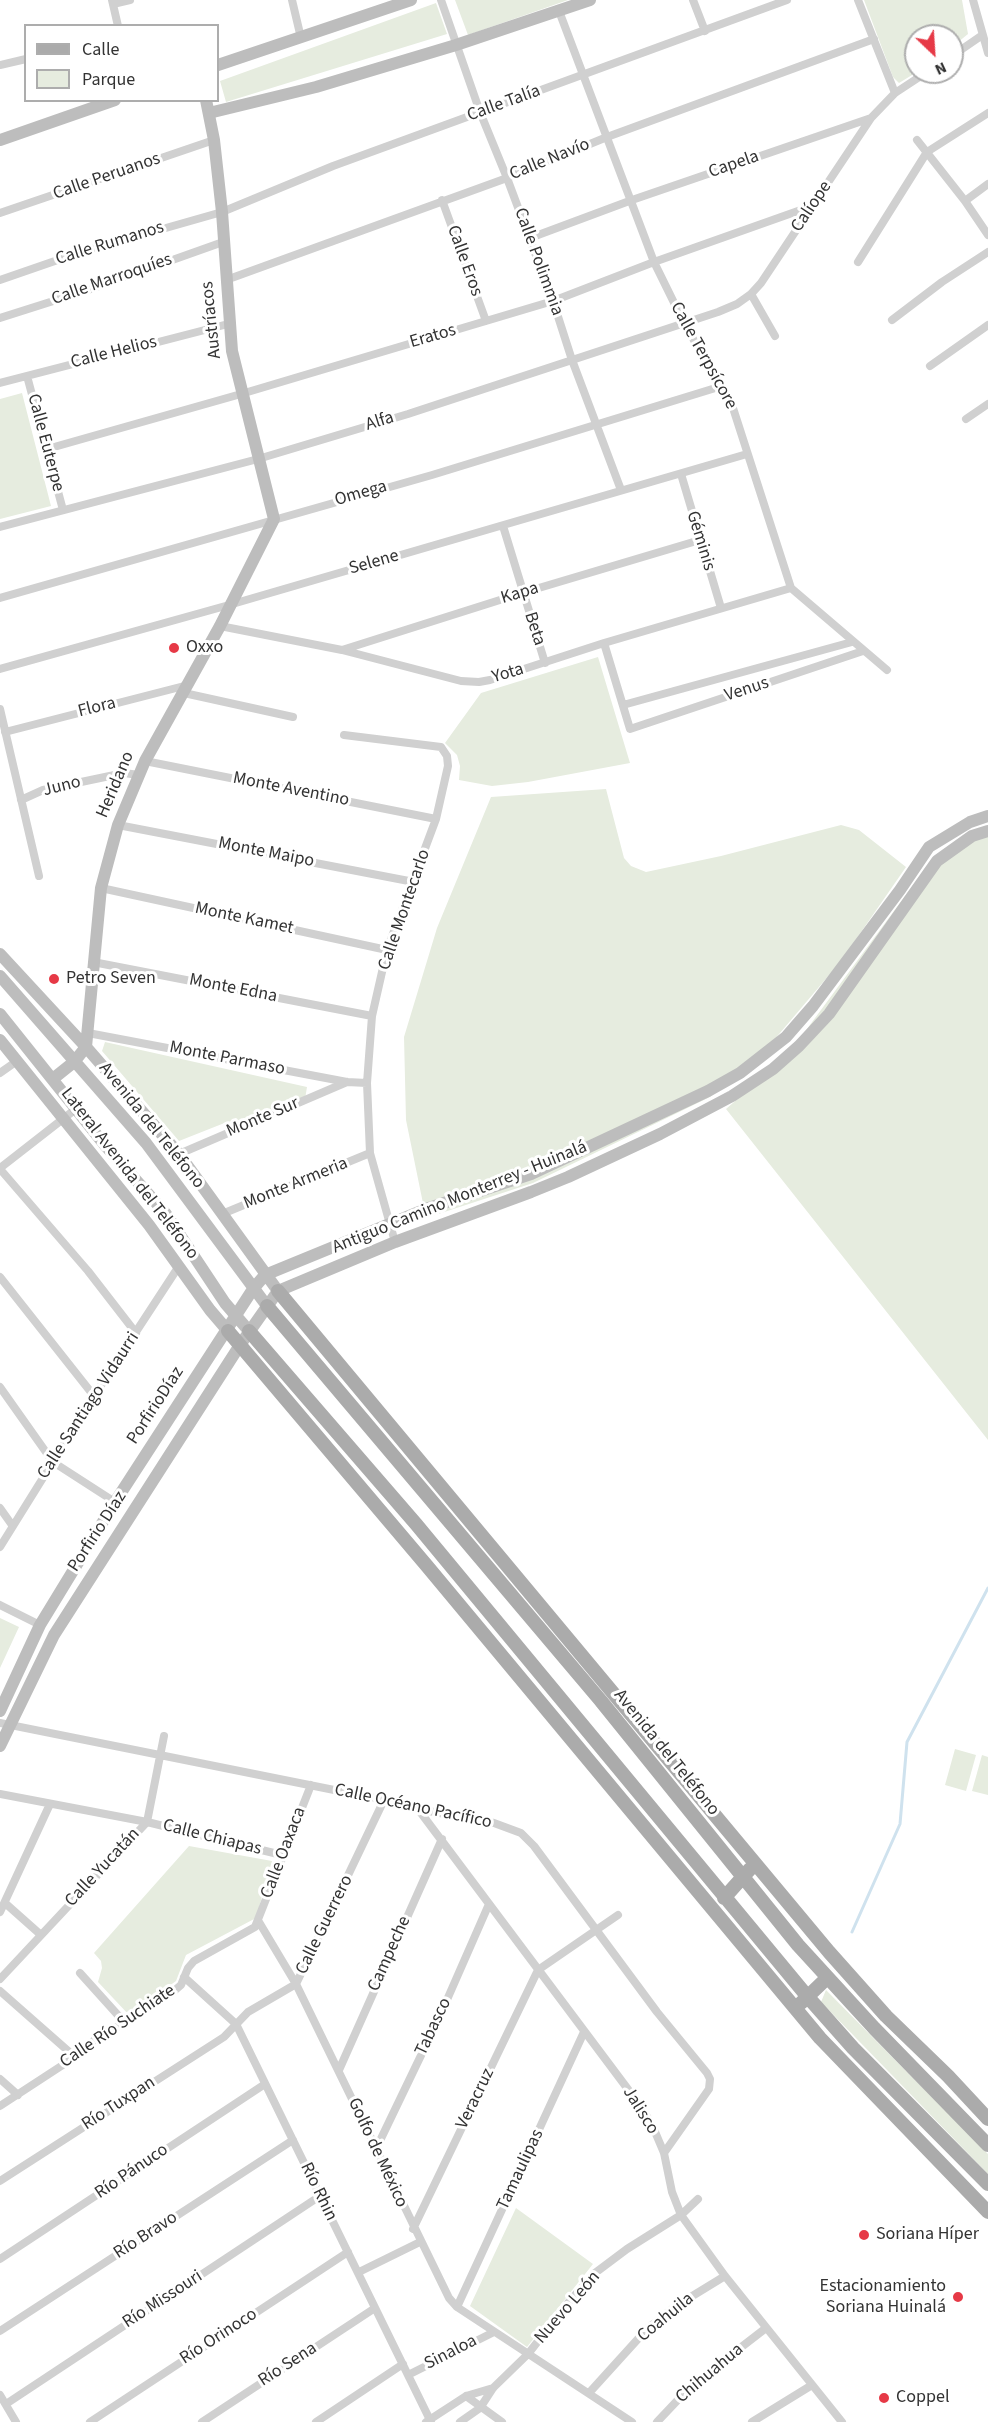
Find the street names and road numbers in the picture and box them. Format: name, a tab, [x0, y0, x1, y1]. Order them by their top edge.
street label: Calle Talía	[464, 81, 544, 127]
street label: Calle Navío	[507, 134, 593, 186]
street label: Capela	[706, 146, 762, 184]
street label: Calle Peruanos	[51, 149, 163, 205]
street label: Calíope	[787, 177, 837, 237]
street label: Calle Polimmia	[509, 205, 567, 319]
street label: Calle Rumanos	[53, 217, 167, 271]
street label: Calle Eros	[441, 223, 487, 299]
street label: Calle Marroquíes	[49, 249, 175, 311]
street label: Austríacos	[197, 280, 227, 360]
street label: Calle Terpsícore	[665, 299, 741, 413]
street label: Eratos	[407, 320, 459, 354]
street label: Calle Helios	[69, 332, 159, 374]
street label: Calle Euterpe	[22, 392, 68, 494]
street label: Alfa	[363, 408, 397, 436]
street label: Omega	[332, 476, 390, 512]
street label: Géminis	[681, 509, 719, 573]
street label: Selene	[347, 546, 401, 580]
street label: Kapa	[499, 578, 541, 610]
street label: Beta	[518, 609, 550, 649]
street label: Yota	[490, 659, 526, 689]
street label: Venus	[722, 673, 772, 707]
street label: Flora	[76, 693, 118, 723]
street label: Heridano	[92, 749, 140, 821]
street label: Monte Aventino	[231, 768, 351, 812]
street label: Juno	[41, 772, 83, 802]
street label: Monte Maipo	[216, 833, 316, 873]
street label: Calle Montecarlo	[374, 847, 436, 973]
street label: Monte Kamet	[193, 898, 295, 940]
street label: Monte Edna	[187, 970, 279, 1008]
street label: Monte Parmaso	[167, 1037, 287, 1081]
street label: Avenida del Teléfono	[93, 1058, 209, 1194]
street label: Lateral Avenida del Teléfono	[55, 1084, 203, 1264]
street label: Monte Sur	[223, 1093, 303, 1143]
street label: Antiguo Camino Monterrey - Huinalá	[329, 1137, 591, 1259]
street label: Monte Armeria	[241, 1153, 351, 1215]
street label: Calle Santiago Vidaurri	[33, 1328, 145, 1484]
street label: PorfirioDíaz	[123, 1363, 189, 1449]
street label: Porfirio Díaz	[64, 1488, 132, 1576]
street label: Avenida del Teléfono	[608, 1685, 724, 1821]
street label: Calle Océano Pacífico	[332, 1780, 494, 1834]
street label: Calle Oaxaca	[257, 1804, 311, 1902]
street label: Calle Chiapas	[160, 1815, 264, 1861]
street label: Calle Yucatán	[61, 1824, 145, 1912]
street label: Calle Guerrero	[292, 1872, 358, 1978]
street label: Campeche	[364, 1913, 416, 1995]
street label: Calle Río Suchiate	[56, 1980, 180, 2074]
street label: Tabasco	[411, 1995, 457, 2059]
street label: Veracruz	[452, 2065, 500, 2133]
street label: Río Tuxpan	[78, 2072, 160, 2136]
street label: Jalisco	[617, 2083, 663, 2139]
street label: Golfo de México	[342, 2095, 412, 2211]
street label: Tamaulipas	[493, 2126, 549, 2214]
street label: Río Pánuco	[91, 2140, 173, 2204]
street label: Río Rhin	[295, 2159, 341, 2225]
street label: Río Bravo	[110, 2207, 182, 2265]
street label: Río Missouri	[119, 2266, 207, 2334]
street label: Nuevo León	[531, 2267, 605, 2349]
street label: Coahuila	[633, 2289, 699, 2347]
street label: Río Orinoco	[176, 2304, 262, 2370]
street label: Sinaloa	[421, 2331, 481, 2375]
street label: Río Sena	[255, 2338, 321, 2392]
street label: Chihuahua	[672, 2339, 748, 2409]

